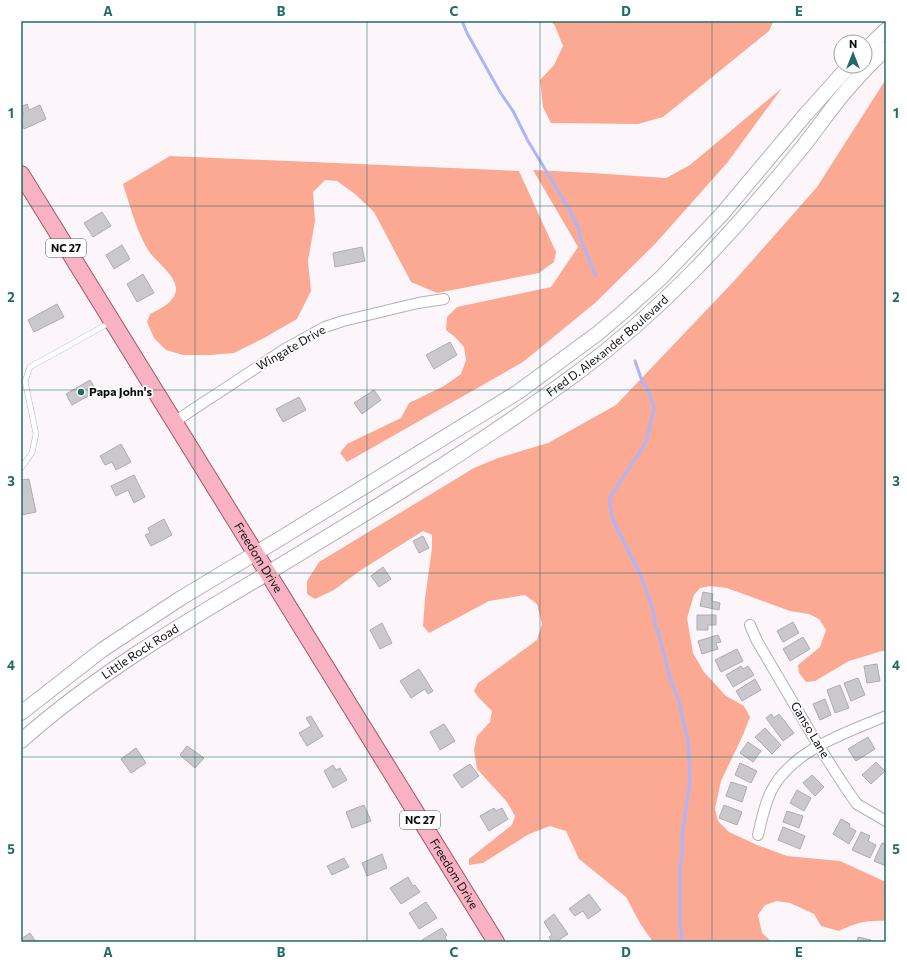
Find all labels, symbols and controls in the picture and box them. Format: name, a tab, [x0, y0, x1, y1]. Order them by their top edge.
text: A	[103, 3, 113, 19]
text: B	[277, 3, 286, 19]
text: C	[450, 3, 459, 19]
text: D	[621, 3, 631, 19]
text: E	[795, 3, 803, 19]
north arrow	[833, 34, 873, 74]
text: N	[849, 37, 857, 50]
text: 1	[8, 105, 14, 121]
text: 1	[893, 105, 899, 121]
road number: NC 27	[46, 239, 86, 257]
text: 2	[7, 289, 15, 305]
text: 2	[892, 289, 900, 305]
street label: Fred D. Alexander Boulevard	[543, 292, 671, 399]
street label: Wingate Drive	[254, 322, 327, 373]
place label: Papa John's	[89, 384, 152, 399]
marker: Papa John's	[76, 387, 86, 397]
text: 3	[7, 473, 15, 489]
text: 3	[892, 473, 900, 489]
street label: Freedom Drive	[232, 519, 286, 595]
street label: Little Rock Road	[98, 621, 181, 681]
text: 4	[7, 657, 15, 673]
text: 4	[892, 657, 900, 673]
street label: Ganso Lane	[789, 699, 833, 760]
road number: NC 27	[400, 811, 440, 829]
street label: Freedom Drive	[428, 836, 482, 911]
text: 5	[7, 841, 15, 857]
text: 5	[892, 841, 900, 857]
text: A	[103, 944, 113, 960]
text: B	[277, 944, 286, 960]
text: C	[450, 944, 459, 960]
text: D	[621, 944, 631, 960]
text: E	[795, 944, 803, 960]

